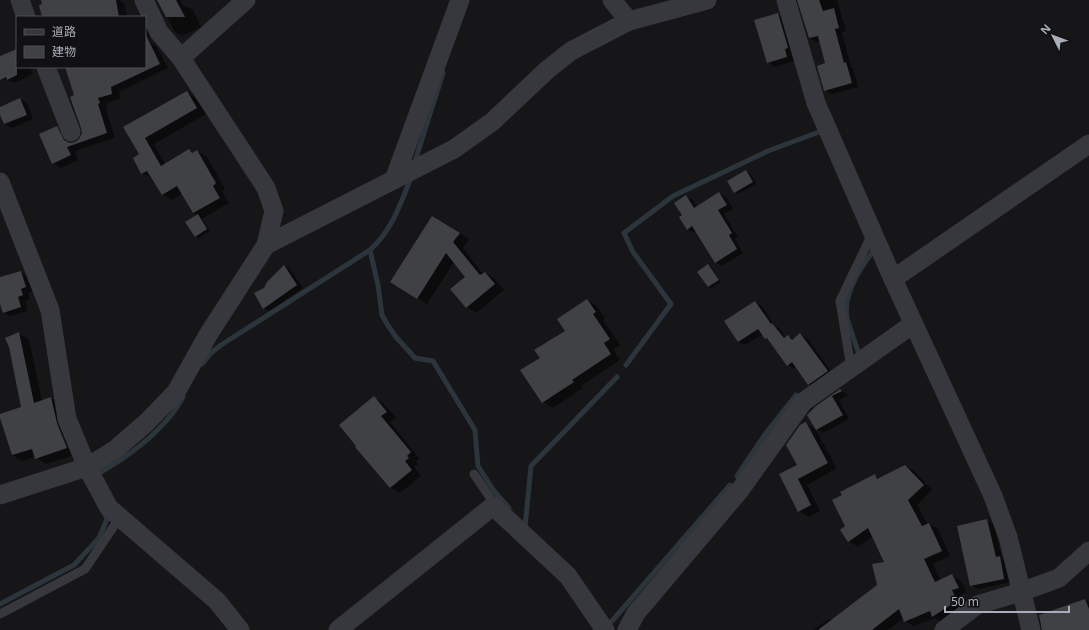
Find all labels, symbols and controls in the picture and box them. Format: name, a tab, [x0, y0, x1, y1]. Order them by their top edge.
legend	[16, 16, 146, 68]
north arrow	[1033, 16, 1073, 56]
text: N	[1037, 21, 1054, 37]
text: 道路	[52, 23, 76, 40]
text: 建物	[52, 43, 76, 60]
scale bar	[945, 588, 1069, 614]
text: 50 m	[951, 593, 979, 610]

